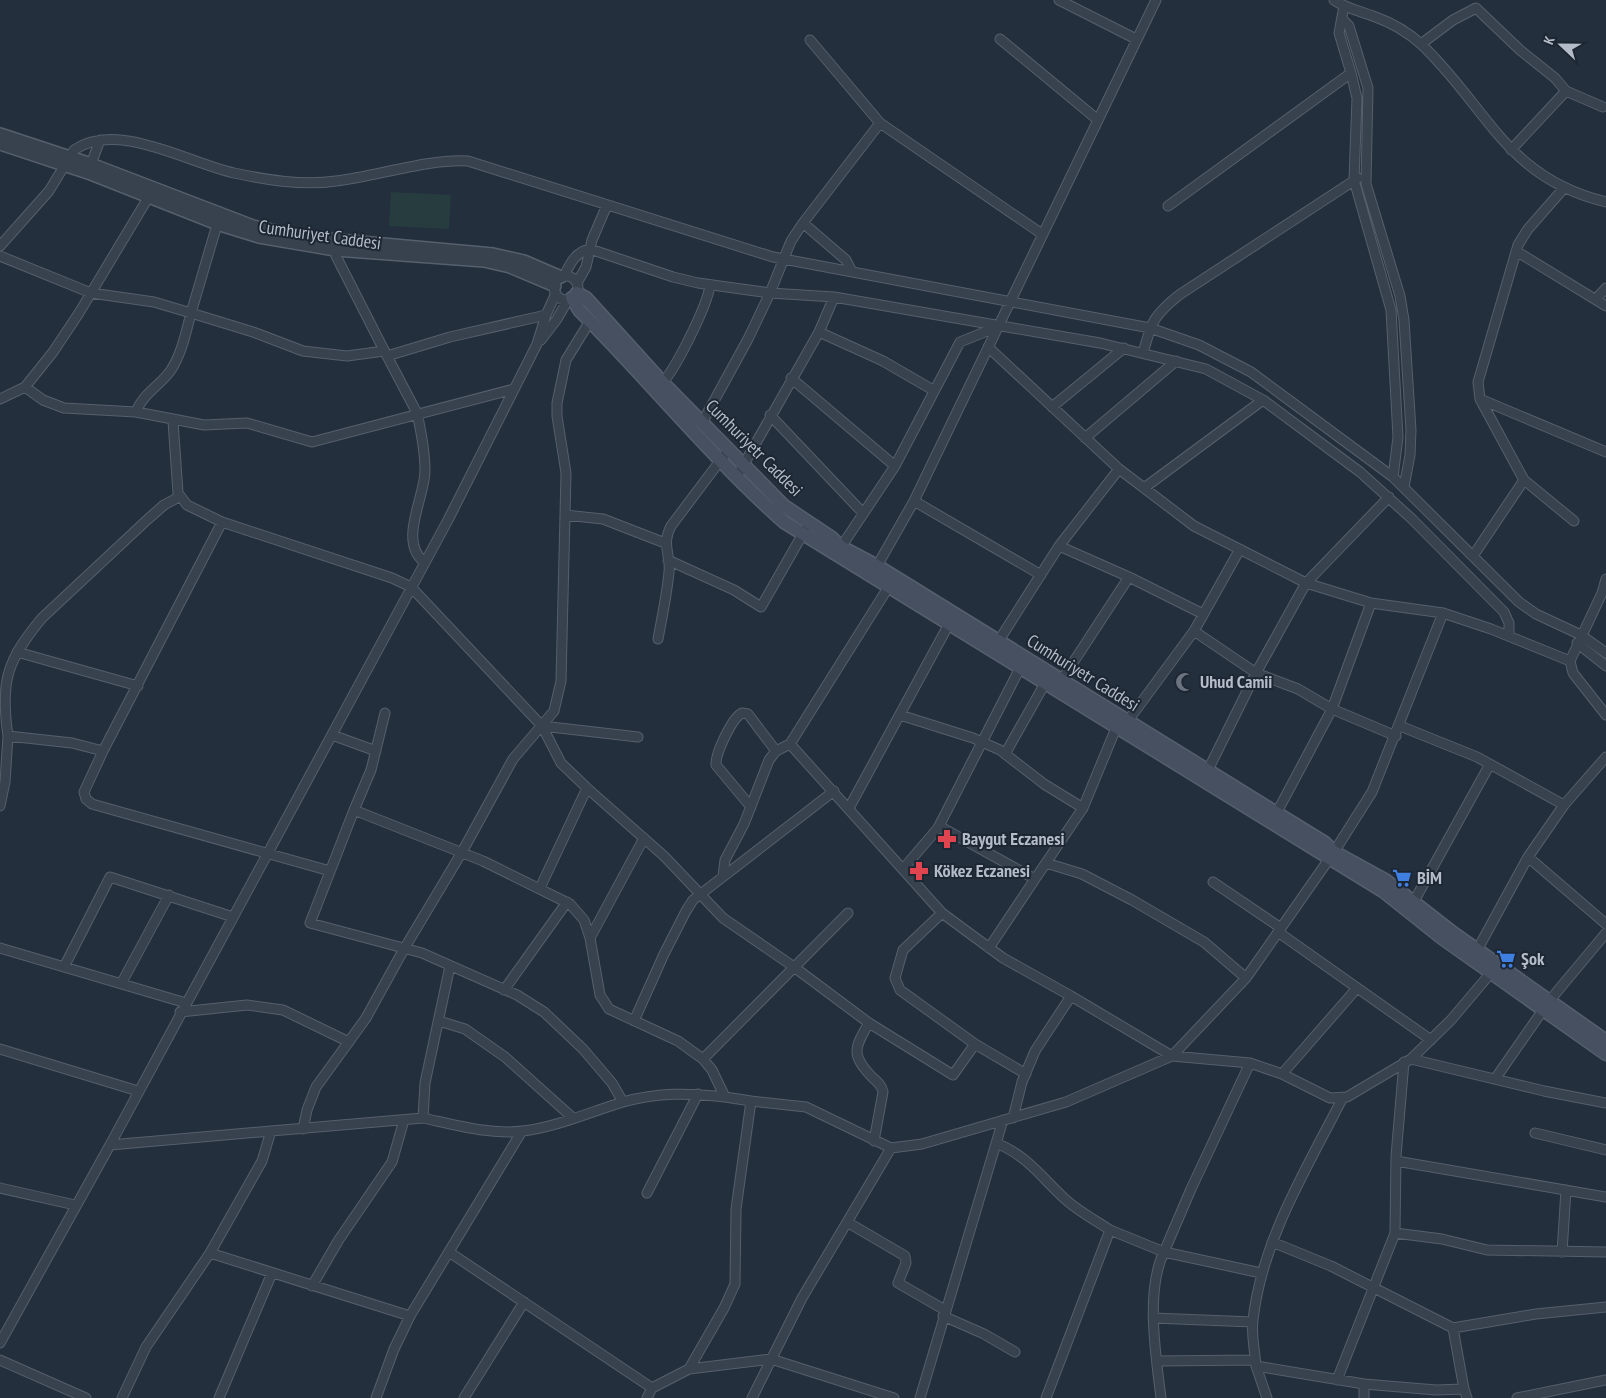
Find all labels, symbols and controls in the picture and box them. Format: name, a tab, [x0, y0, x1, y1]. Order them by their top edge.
north arrow	[1536, 20, 1586, 70]
text: K	[1539, 33, 1559, 47]
street label: Cumhuriyet Caddesi	[257, 215, 383, 254]
street label: Cumhuriyetr Caddesi	[701, 394, 808, 501]
street label: Cumhuriyetr Caddesi	[1023, 629, 1144, 716]
place label: Uhud Camii	[1200, 670, 1272, 693]
mosque icon: Uhud Camii	[1174, 671, 1196, 693]
place label: Baygut Eczanesi	[962, 827, 1065, 850]
pharmacy icon: Baygut Eczanesi	[936, 828, 958, 850]
place label: Kökez Eczanesi	[934, 859, 1030, 882]
pharmacy icon: Kökez Eczanesi	[908, 860, 930, 882]
place label: BİM	[1417, 866, 1442, 889]
supermarket icon: BİM	[1391, 867, 1413, 889]
place label: Şok	[1521, 947, 1545, 970]
supermarket icon: Şok	[1495, 948, 1517, 970]

